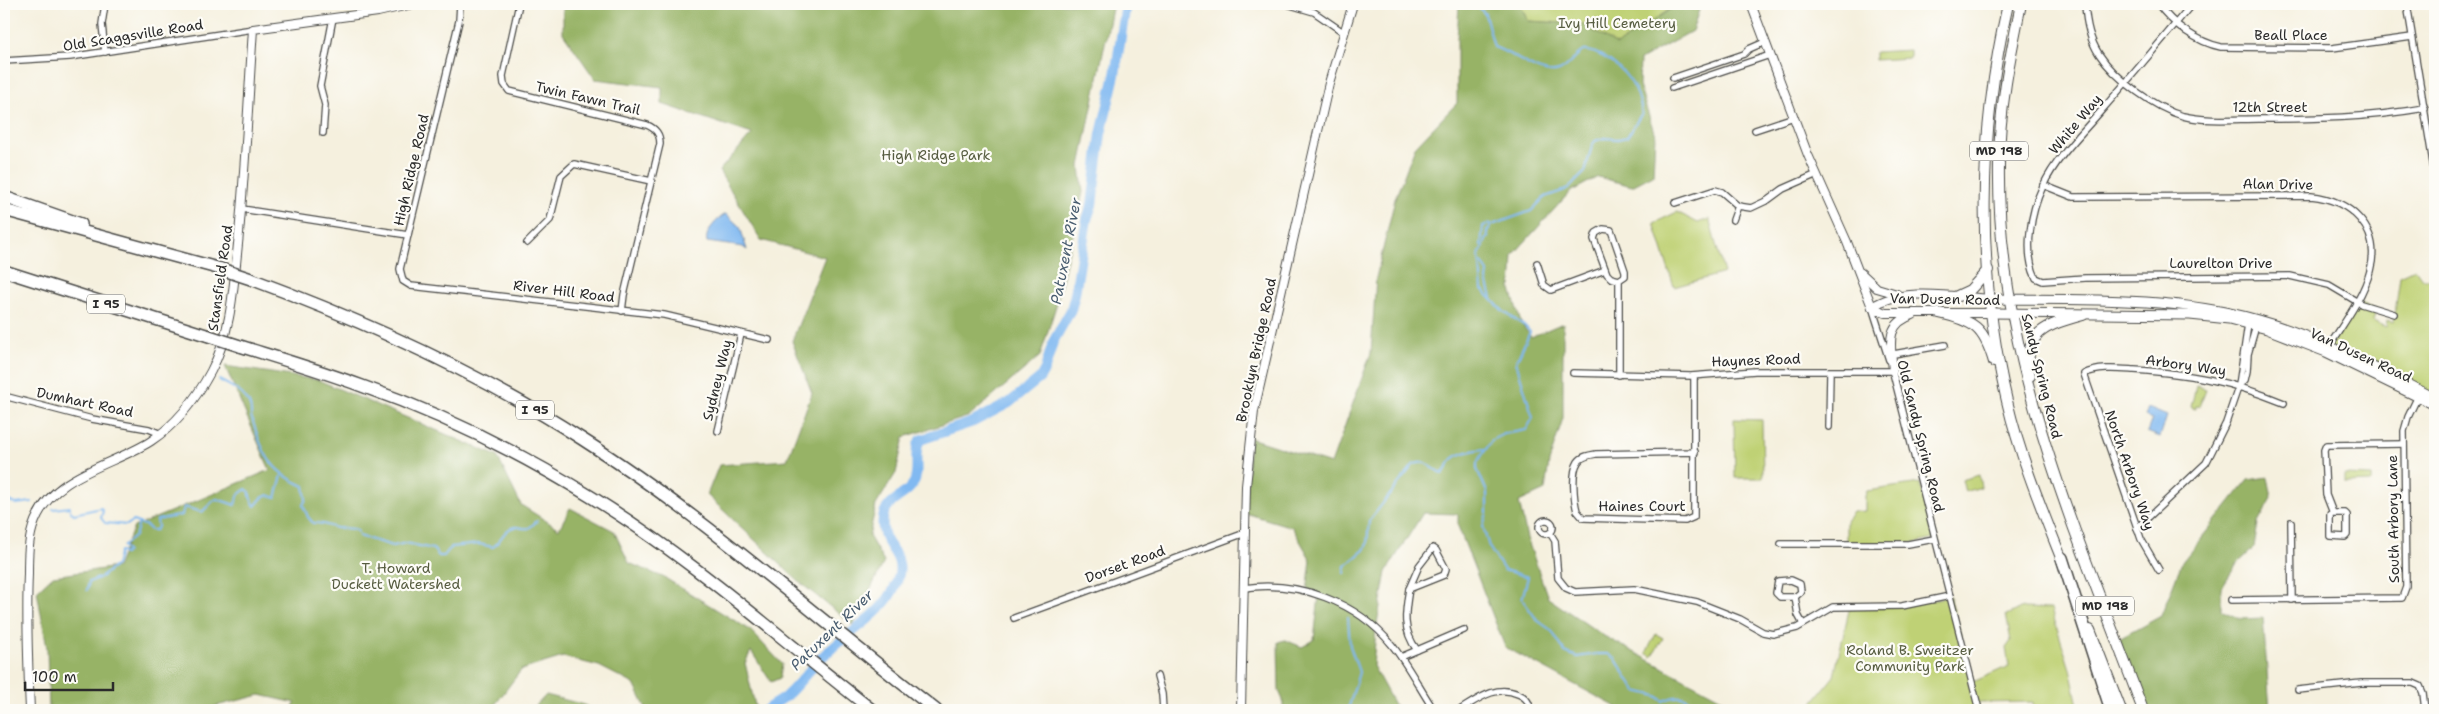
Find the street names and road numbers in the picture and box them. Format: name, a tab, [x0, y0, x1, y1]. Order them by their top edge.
street label: Old Scaggsville Road	[62, 15, 205, 55]
street label: Beall Place	[2254, 26, 2328, 44]
street label: Twin Fawn Trail	[534, 77, 643, 119]
street label: White Way	[2045, 90, 2105, 158]
street label: 12th Street	[2232, 98, 2308, 116]
street label: High Ridge Road	[389, 112, 433, 228]
road number: MD 198	[1970, 142, 2028, 160]
street label: Alan Drive	[2242, 174, 2314, 194]
street label: Stansfield Road	[204, 224, 236, 332]
street label: Laurelton Drive	[2169, 254, 2273, 272]
street label: River Hill Road	[512, 276, 616, 306]
street label: Brooklyn Bridge Road	[1232, 276, 1280, 424]
street label: Van Dusen Road	[1890, 289, 2000, 309]
road number: I 95	[87, 294, 125, 314]
street label: Sandy Spring Road	[2018, 311, 2066, 441]
street label: Van Dusen Road	[2307, 324, 2415, 387]
street label: Sydney Way	[698, 338, 736, 422]
street label: Haynes Road	[1711, 349, 1801, 371]
street label: Arbory Way	[2145, 350, 2227, 380]
street label: Old Sandy Spring Road	[1893, 358, 1949, 514]
street label: Dumhart Road	[35, 383, 135, 421]
road number: I 95	[516, 400, 554, 420]
street label: North Arbory Way	[2101, 408, 2159, 532]
street label: South Arbory Lane	[2383, 455, 2403, 583]
street label: Haines Court	[1598, 497, 1686, 515]
street label: Dorset Road	[1082, 541, 1168, 587]
road number: MD 198	[2076, 596, 2134, 616]

